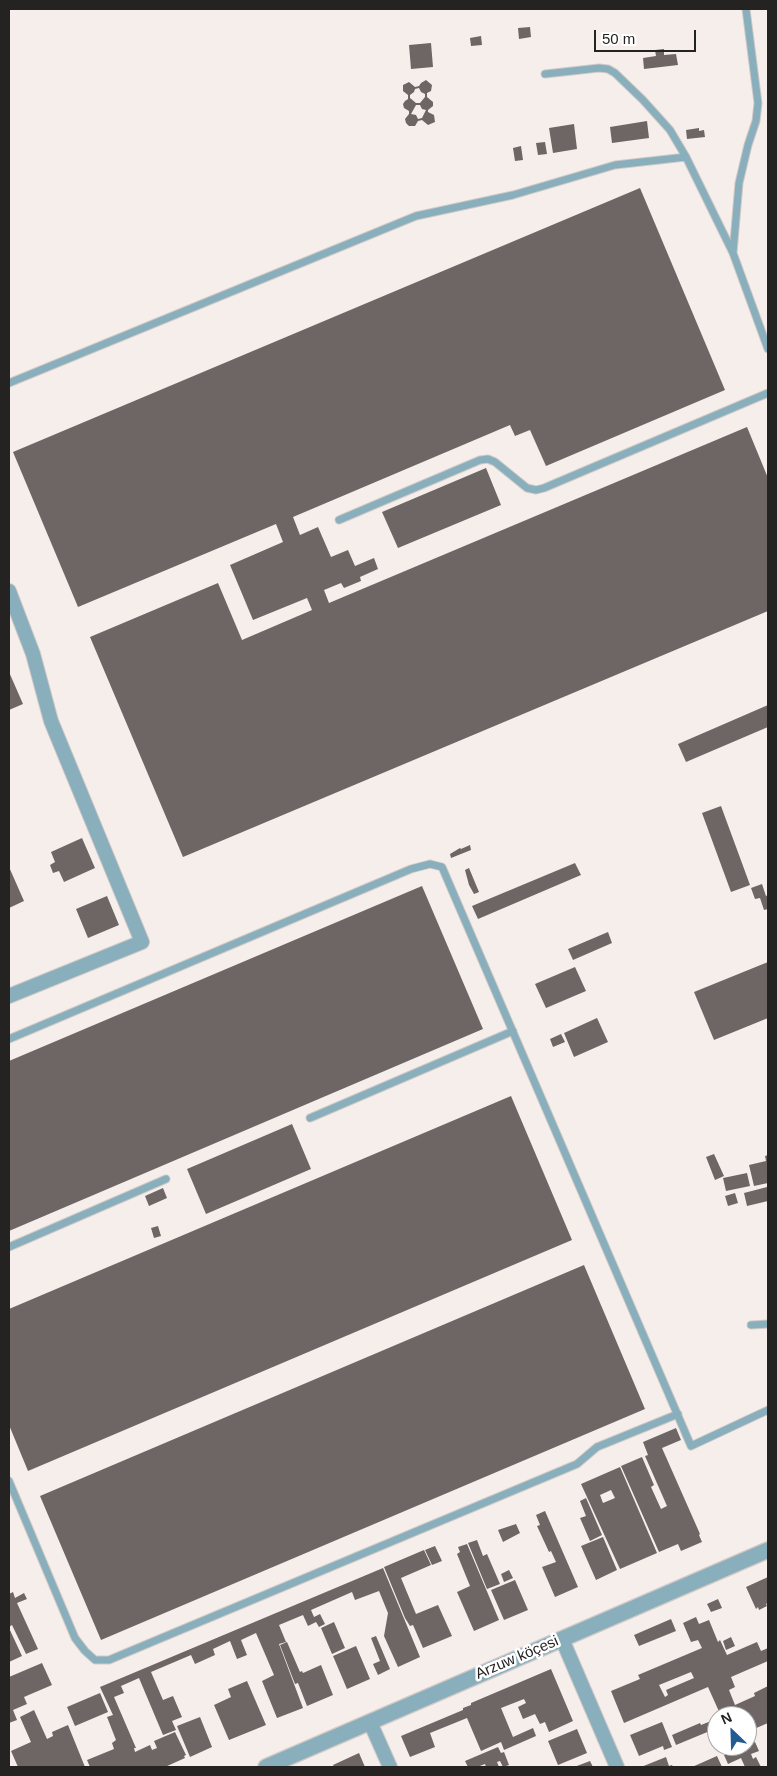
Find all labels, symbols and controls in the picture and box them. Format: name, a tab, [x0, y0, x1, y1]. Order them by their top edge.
scale bar	[597, 20, 700, 52]
text: 50 m	[602, 30, 635, 47]
street label: Arzuw köçesi	[473, 1632, 561, 1684]
north arrow	[707, 1706, 757, 1756]
text: N	[718, 1709, 734, 1728]

